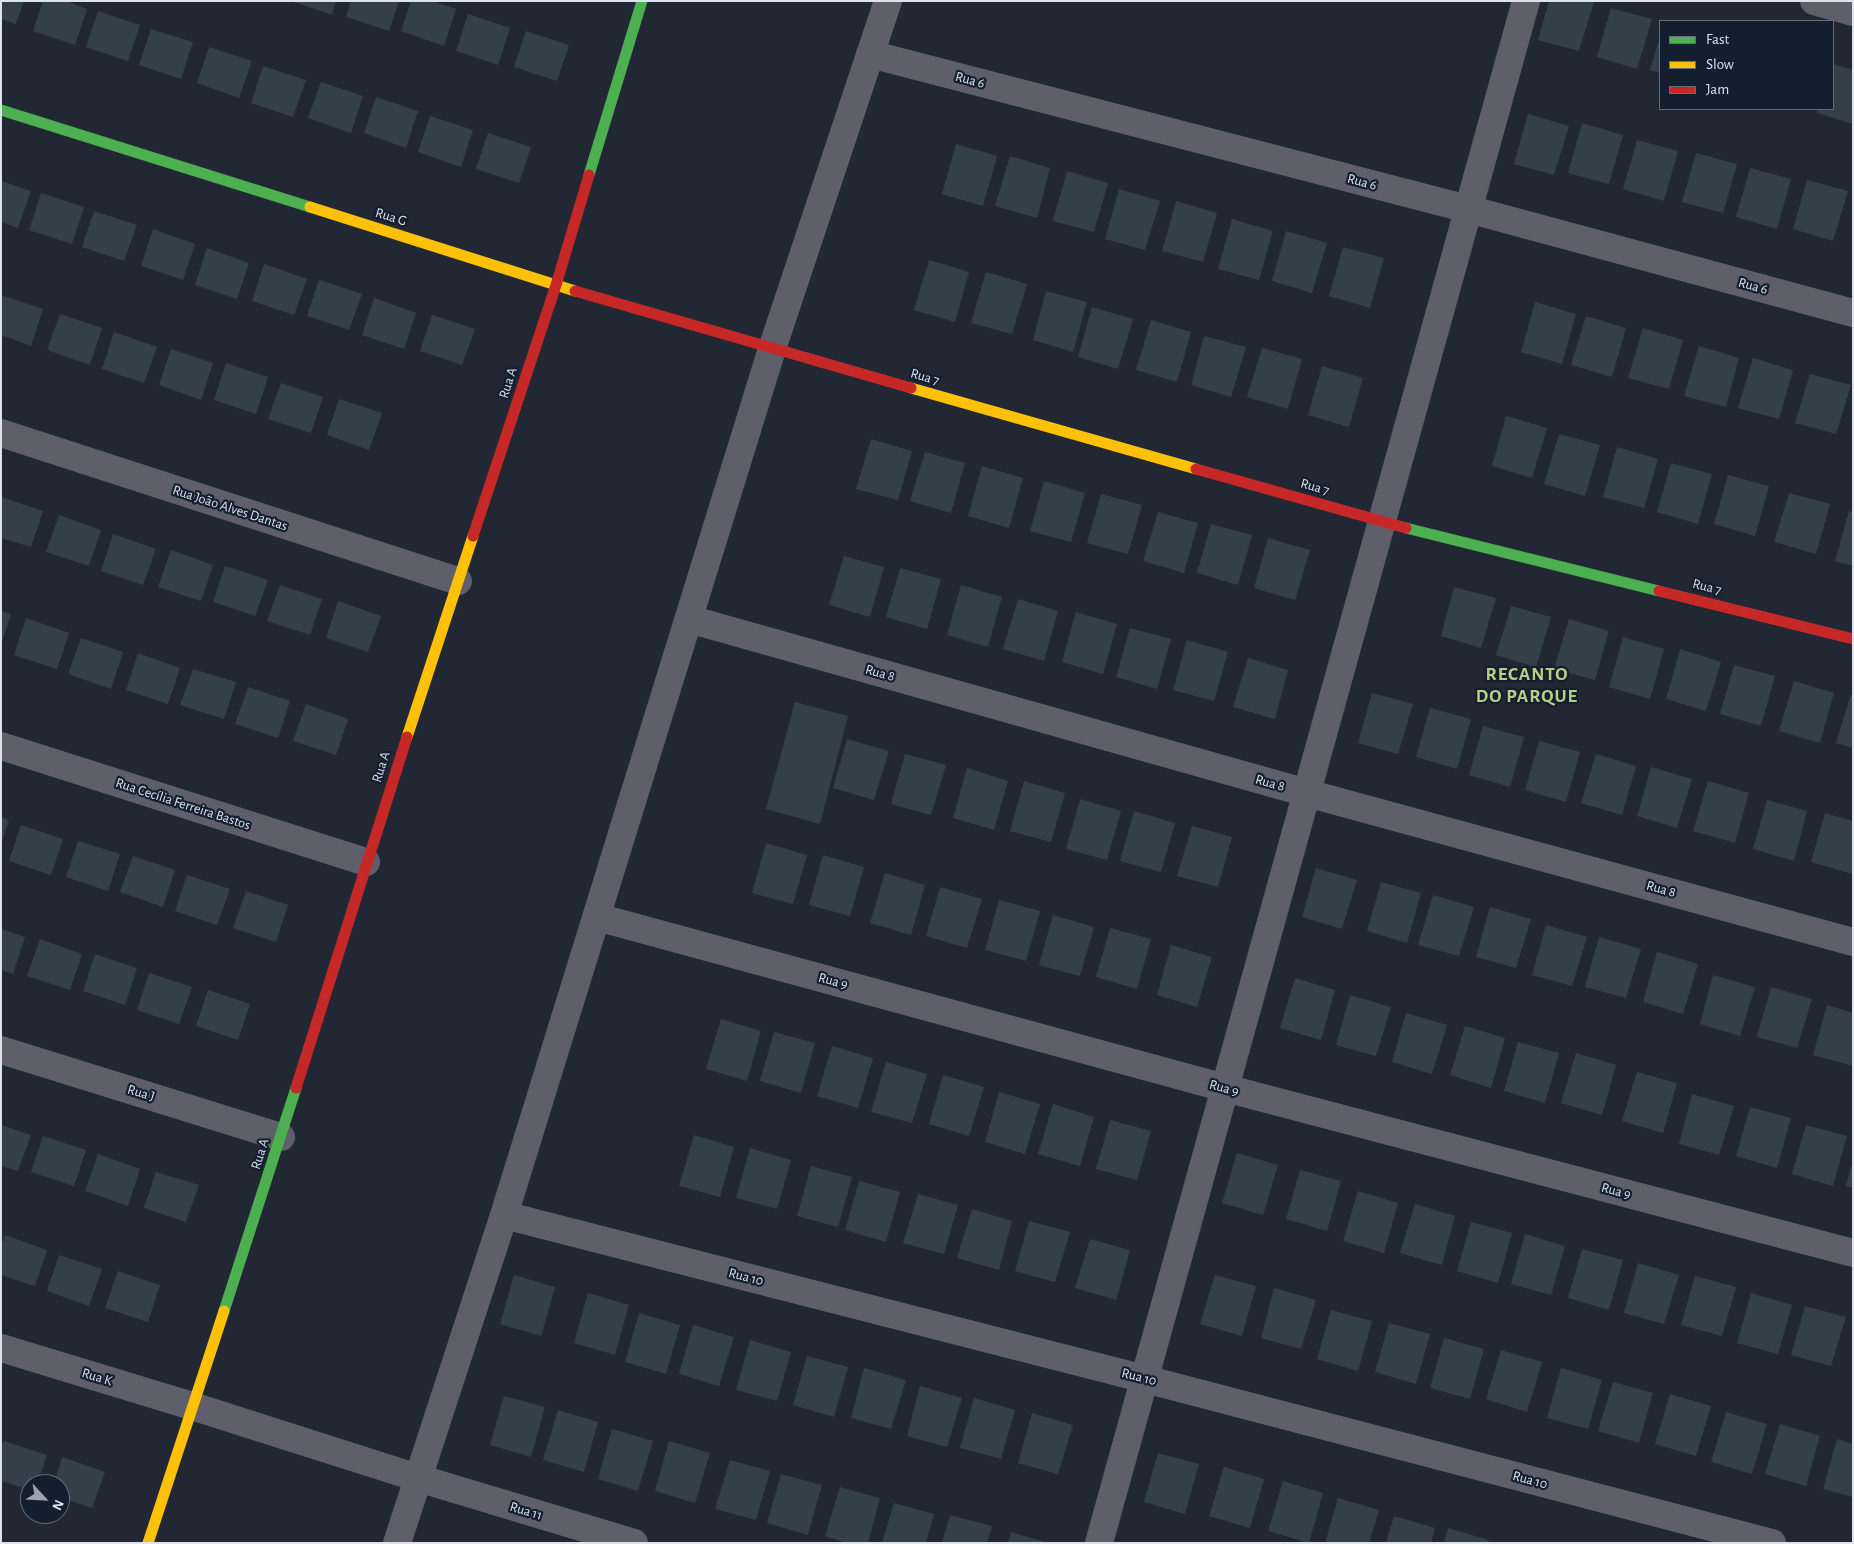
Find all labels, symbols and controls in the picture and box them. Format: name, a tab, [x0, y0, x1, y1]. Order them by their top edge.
legend	[1659, 20, 1834, 110]
text: Fast	[1706, 32, 1729, 47]
text: Slow	[1706, 57, 1734, 72]
street label: Rua 6	[953, 68, 987, 92]
text: Jam	[1706, 82, 1729, 97]
street label: Rua 6	[1345, 170, 1379, 194]
street label: Rua G	[373, 204, 409, 230]
street label: Rua 6	[1736, 274, 1770, 298]
street label: Rua A	[495, 365, 521, 401]
street label: Rua 7	[909, 365, 941, 389]
street label: Rua 7	[1299, 475, 1331, 499]
street label: Rua João Alves Dantas	[170, 481, 290, 535]
street label: Rua 7	[1691, 575, 1723, 599]
street label: Rua 8	[863, 661, 897, 685]
district label: RECANTO DO PARQUE	[1475, 663, 1579, 707]
street label: Rua A	[368, 749, 394, 785]
street label: Rua 8	[1253, 771, 1287, 795]
street label: Rua Cecília Ferreira Bastos	[113, 774, 253, 834]
street label: Rua 8	[1644, 877, 1678, 901]
street label: Rua 9	[816, 969, 850, 993]
street label: Rua 9	[1207, 1076, 1241, 1100]
street label: Rua J	[125, 1081, 157, 1105]
street label: Rua A	[247, 1136, 273, 1172]
street label: Rua 9	[1599, 1179, 1633, 1203]
street label: Rua 10	[727, 1265, 765, 1289]
street label: Rua K	[80, 1364, 114, 1390]
street label: Rua 10	[1120, 1365, 1158, 1389]
street label: Rua 10	[1511, 1467, 1549, 1493]
north arrow	[20, 1474, 70, 1524]
text: N	[49, 1498, 66, 1512]
street label: Rua 11	[508, 1498, 544, 1524]

